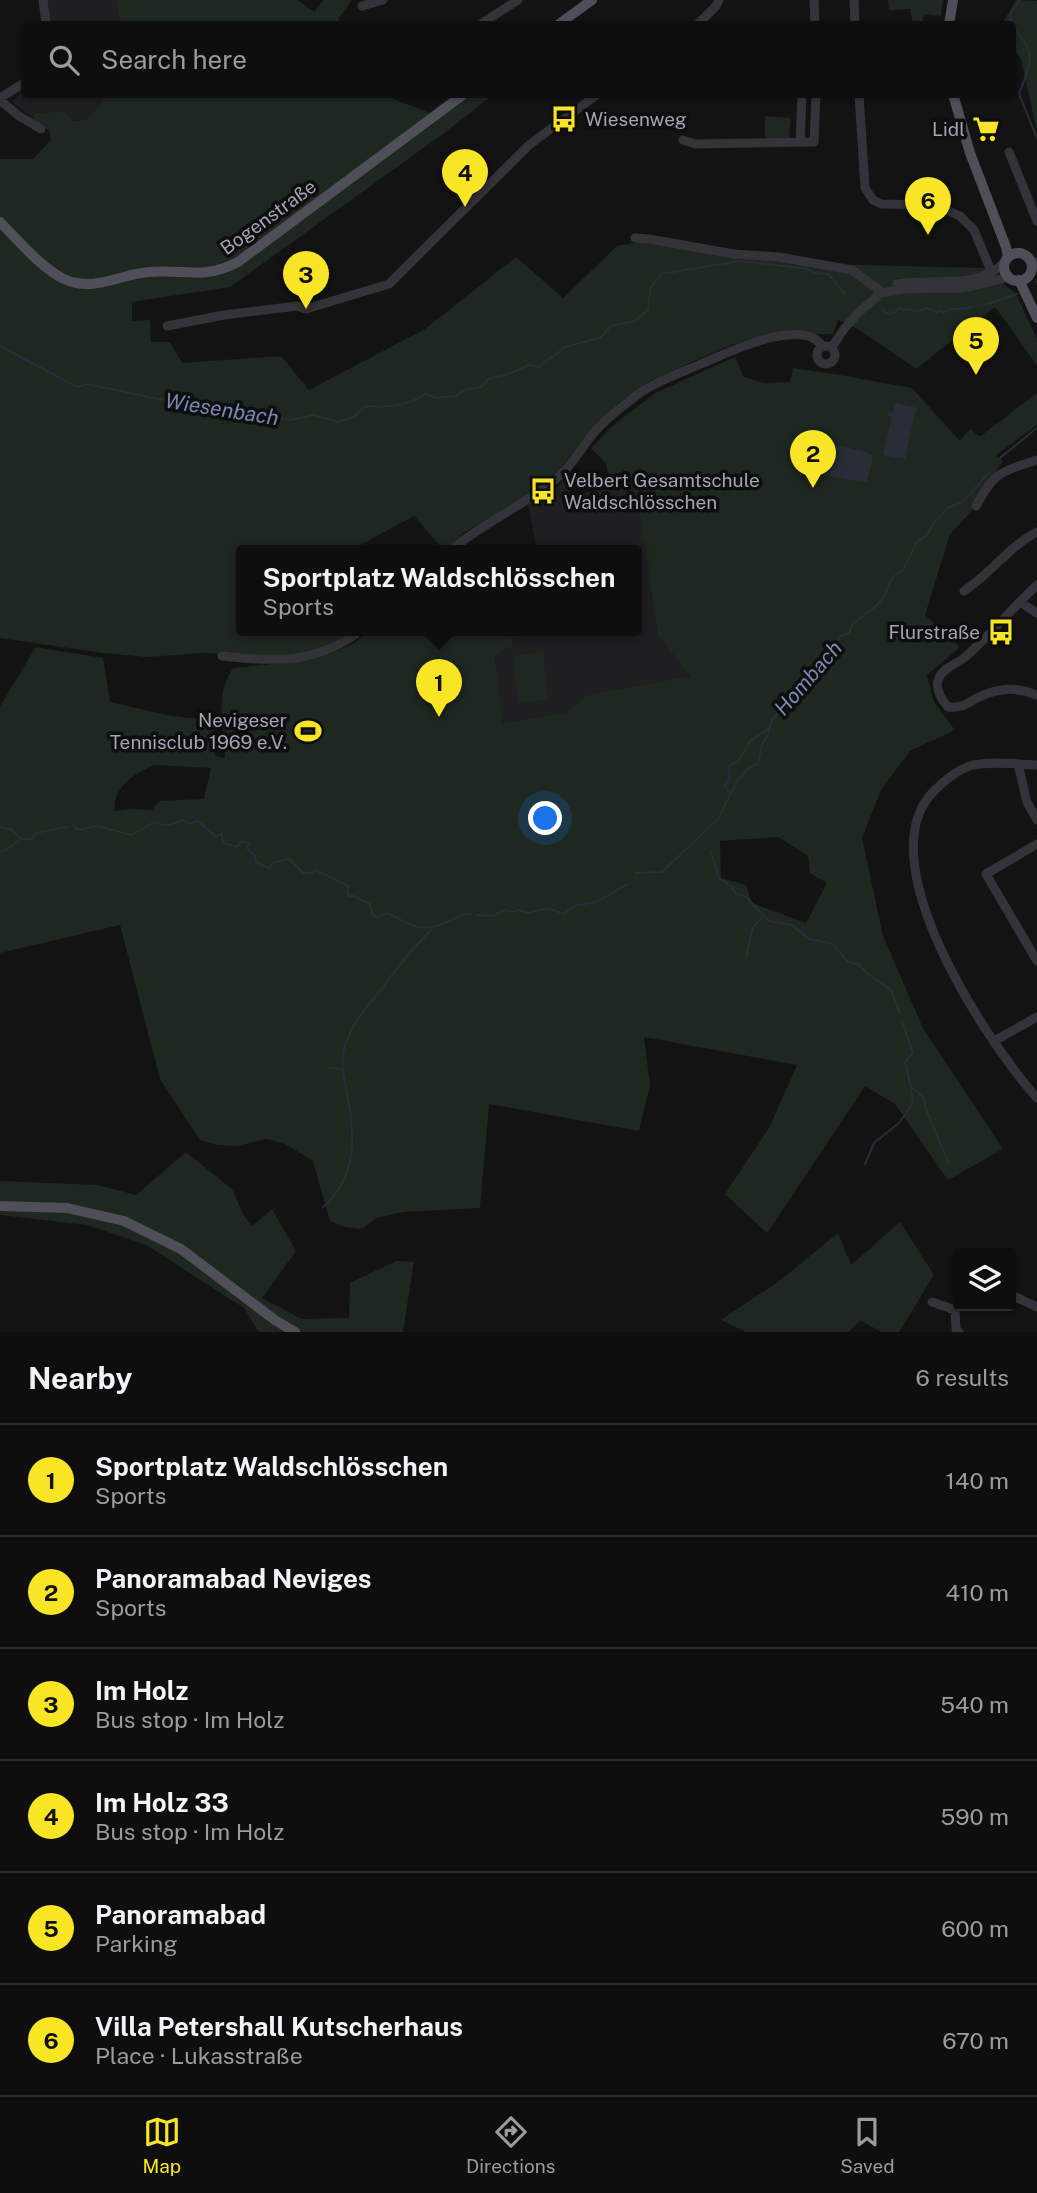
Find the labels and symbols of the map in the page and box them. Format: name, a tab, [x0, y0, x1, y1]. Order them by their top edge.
bus stop icon: Wiesenweg	[549, 104, 579, 134]
place label: Wiesenweg	[585, 108, 687, 130]
supermarket icon: Lidl	[971, 114, 1001, 144]
place label: Lidl	[932, 118, 965, 140]
pin: 4	[442, 149, 488, 207]
street label: Bogenstraße	[216, 175, 320, 259]
pin: 6	[905, 177, 951, 235]
pin: 3	[283, 251, 329, 309]
pin: 5	[953, 317, 999, 375]
water label: Wiesenbach	[163, 388, 281, 430]
pin: 2	[790, 430, 836, 488]
place label: Velbert Gesamtschule Waldschlösschen	[564, 469, 760, 513]
bus stop icon: Velbert Gesamtschule Waldschlösschen	[528, 476, 558, 506]
bus stop icon: Flurstraße	[986, 617, 1016, 647]
place label: Flurstraße	[888, 621, 980, 643]
water label: Hombach	[769, 636, 847, 720]
pin: 1	[416, 659, 462, 717]
place label: Nevigeser Tennisclub 1969 e.V.	[110, 709, 287, 753]
sports icon: Nevigeser Tennisclub 1969 e.V.	[293, 716, 323, 746]
your location	[528, 801, 562, 835]

